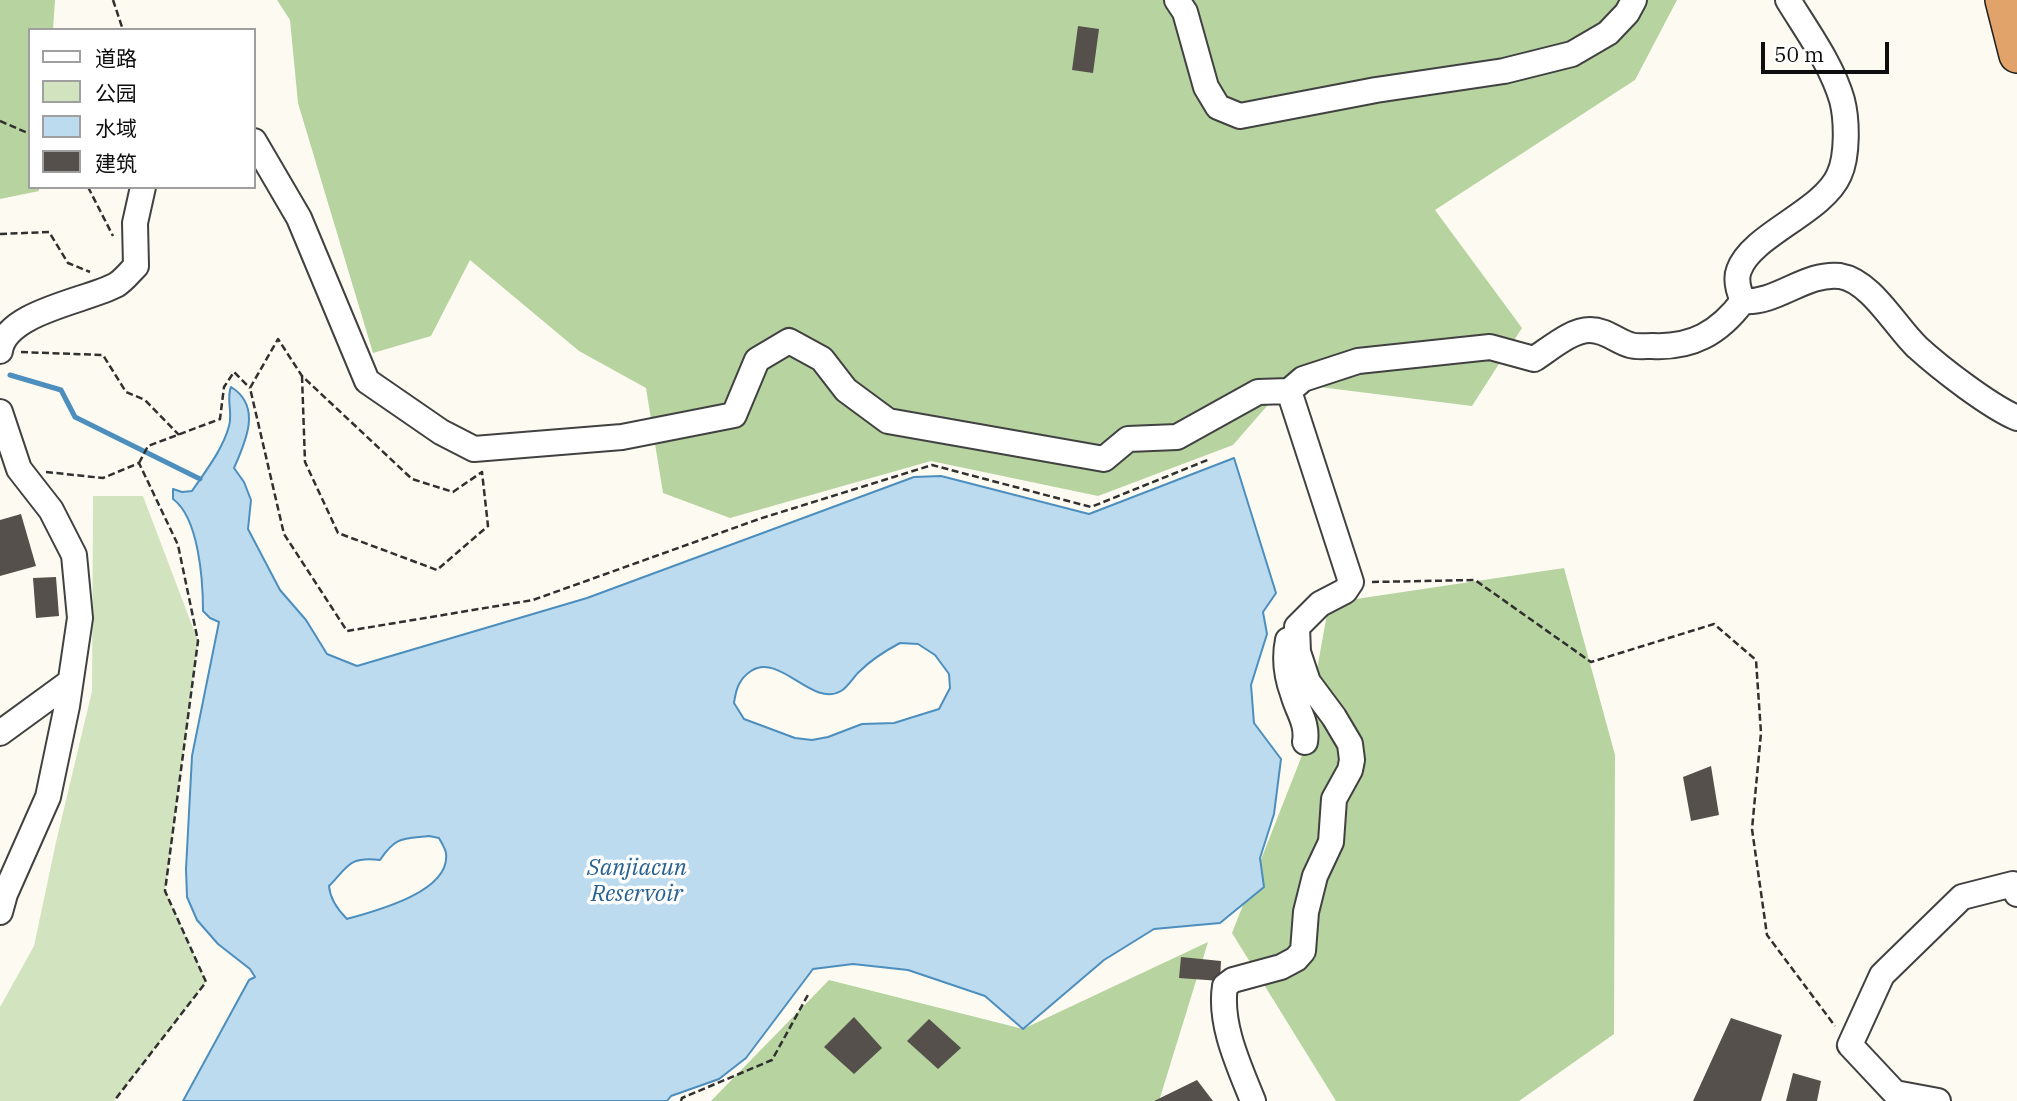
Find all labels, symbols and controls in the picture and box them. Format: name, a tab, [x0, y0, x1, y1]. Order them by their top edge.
legend	[28, 28, 256, 189]
scale bar	[1765, 28, 1893, 72]
text: 50 m	[1774, 40, 1824, 68]
text: 道路	[95, 44, 137, 72]
text: 公园	[95, 79, 137, 107]
text: 水域	[95, 114, 137, 142]
text: 建筑	[95, 149, 137, 177]
water label: Sanjiacun Reservoir	[587, 854, 687, 908]

